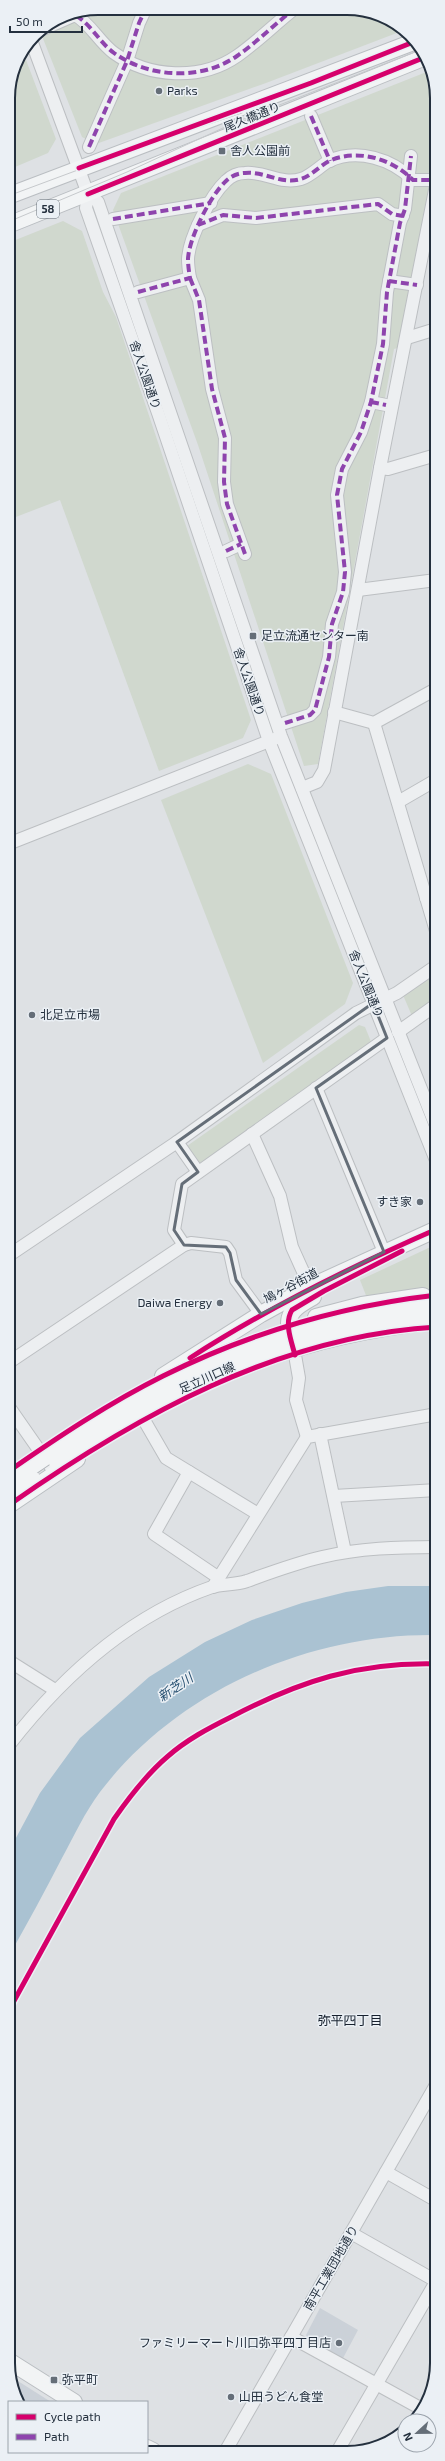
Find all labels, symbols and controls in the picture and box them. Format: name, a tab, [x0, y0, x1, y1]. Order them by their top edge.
scale bar	[10, 8, 82, 34]
text: 50 m	[16, 14, 43, 28]
place label: Parks	[167, 83, 198, 97]
marker: Parks	[154, 86, 164, 96]
street label: 尾久橋通り	[221, 98, 282, 134]
place label: 舎人公園前	[230, 143, 290, 157]
marker: 舎人公園前	[217, 146, 227, 156]
road number: 58	[37, 200, 59, 218]
street label: 舎人公園通り	[128, 338, 164, 411]
place label: 足立流通センター南	[261, 628, 369, 642]
marker: 足立流通センター南	[248, 631, 258, 641]
street label: 舎人公園通り	[232, 645, 268, 718]
street label: 舎人公園通り	[347, 948, 387, 1020]
place label: 北足立市場	[40, 1007, 100, 1021]
marker: 北足立市場	[27, 1010, 37, 1020]
place label: すき家	[376, 1194, 412, 1208]
marker: すき家	[415, 1197, 425, 1207]
street label: 鳩ヶ谷街道	[261, 1265, 320, 1305]
place label: Daiwa Energy	[137, 1295, 213, 1309]
marker: Daiwa Energy	[215, 1298, 225, 1308]
street label: 足立川口線	[176, 1358, 237, 1396]
water label: 新芝川	[154, 1668, 197, 1705]
district label: 弥平四丁目	[317, 2012, 383, 2028]
street label: 南平工業団地通り	[300, 2222, 360, 2313]
place label: ファミリーマート川口弥平四丁目店	[139, 2335, 331, 2349]
marker: ファミリーマート川口弥平四丁目店	[334, 2338, 344, 2348]
place label: 弥平町	[62, 2372, 98, 2386]
marker: 弥平町	[49, 2375, 59, 2385]
place label: 山田うどん食堂	[239, 2389, 323, 2403]
marker: 山田うどん食堂	[226, 2392, 236, 2402]
legend	[8, 2401, 148, 2453]
text: Cycle path	[44, 2409, 101, 2423]
north arrow	[397, 2413, 437, 2453]
text: Path	[44, 2429, 69, 2443]
text: N	[400, 2431, 415, 2443]

